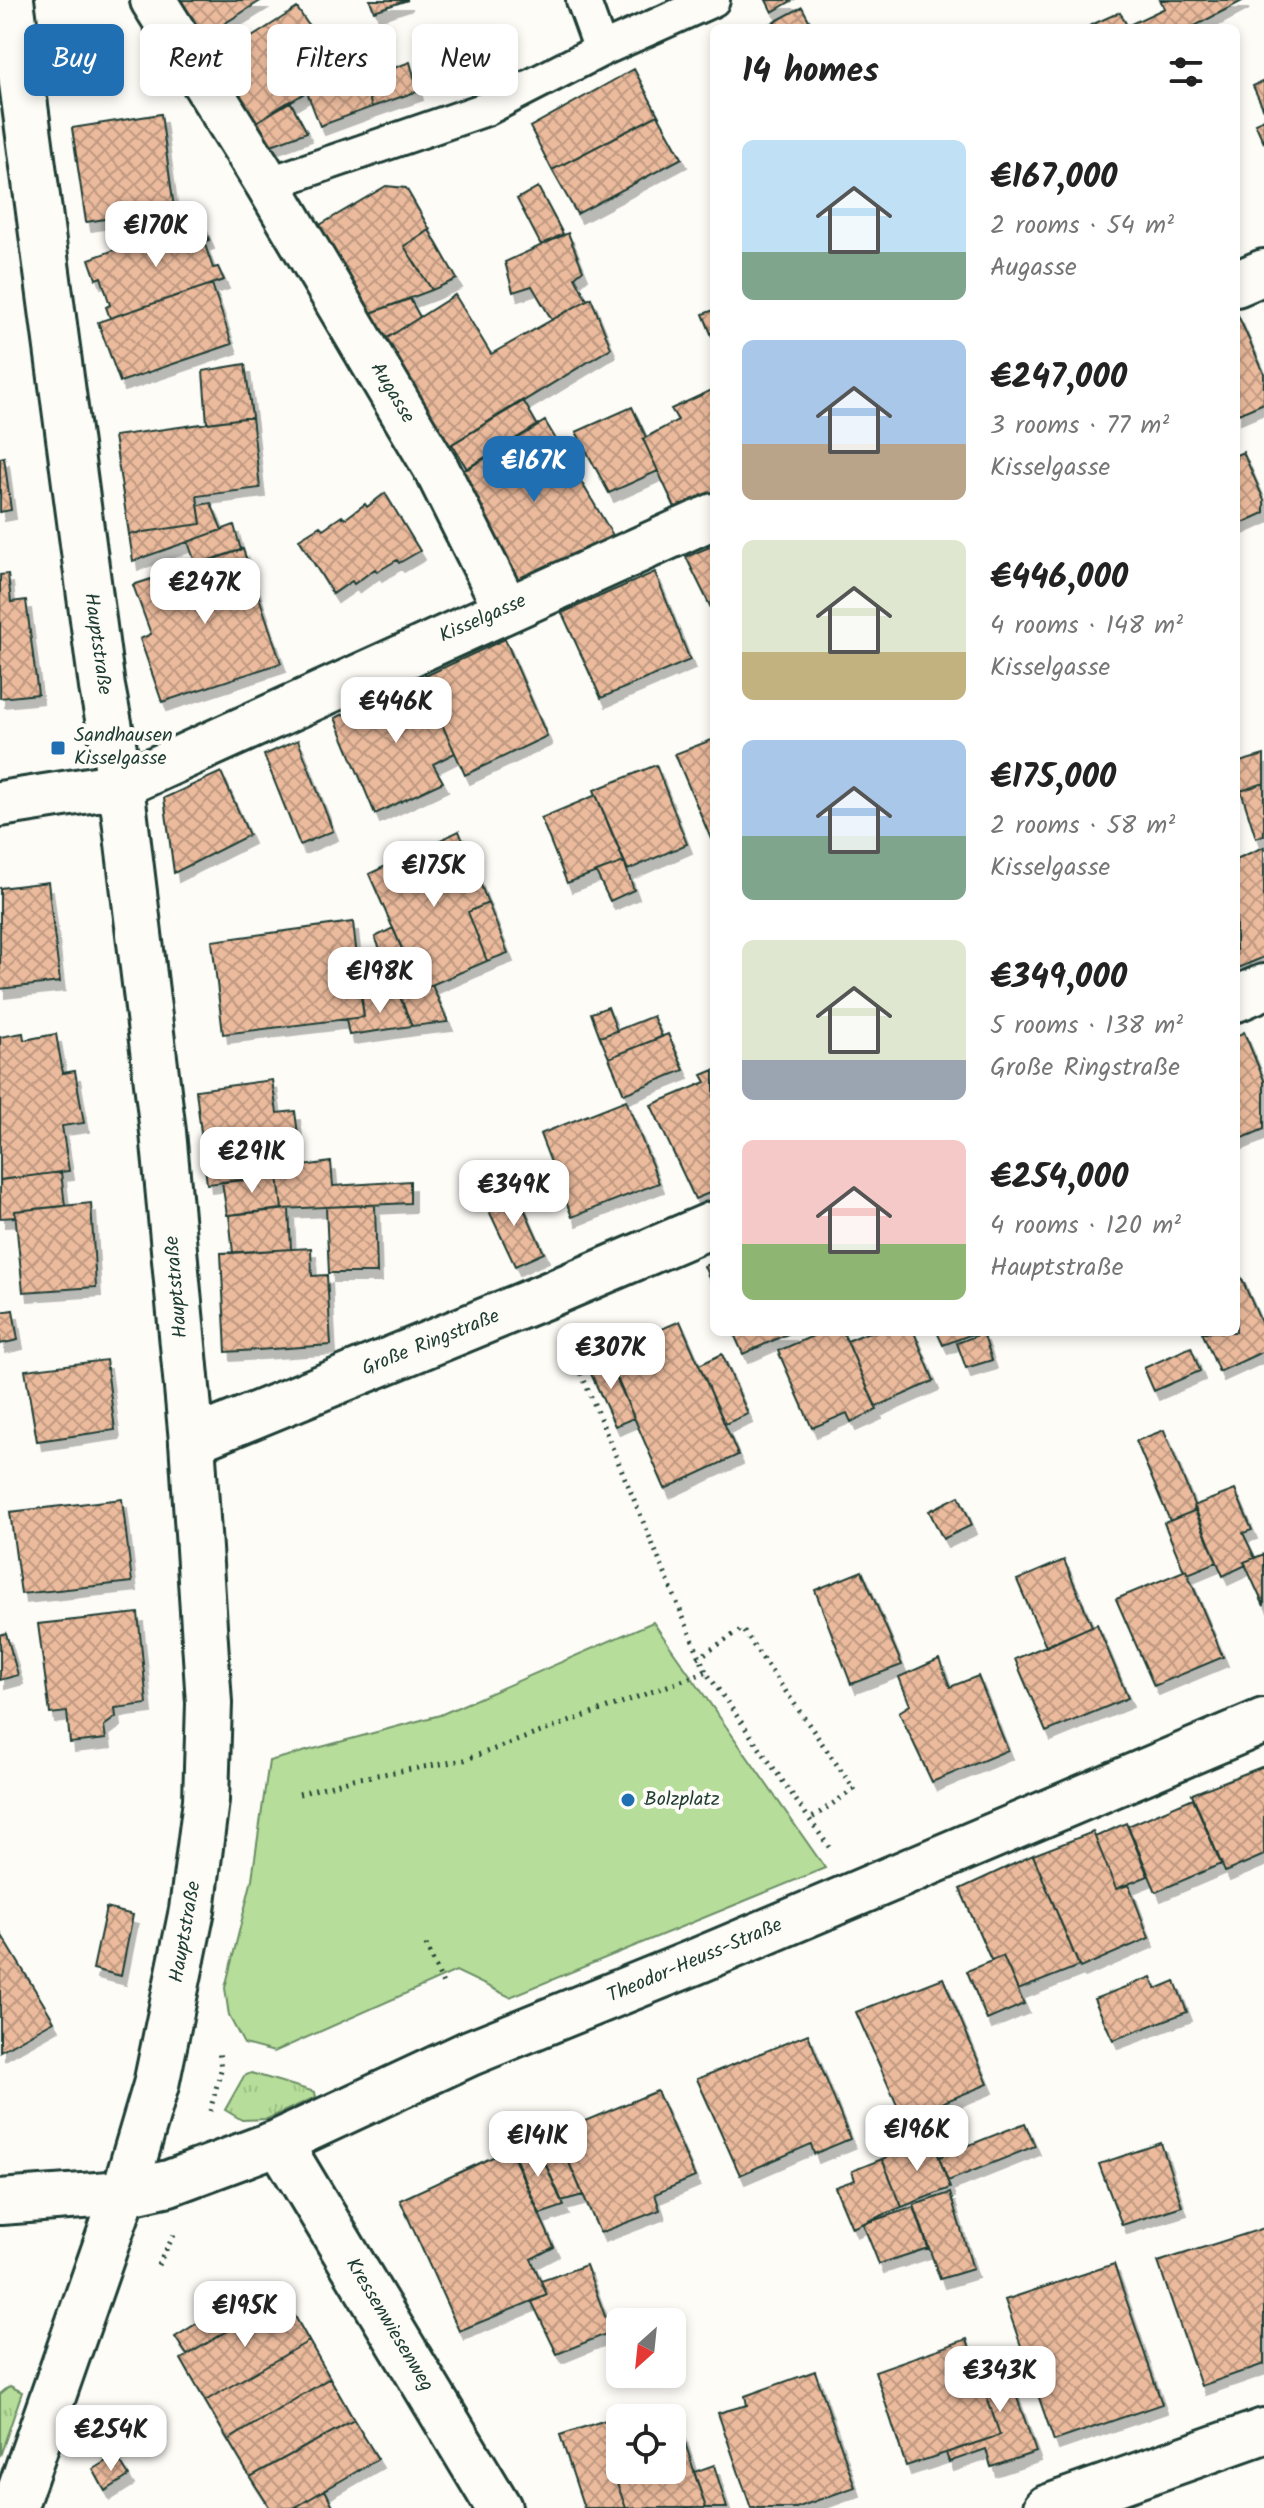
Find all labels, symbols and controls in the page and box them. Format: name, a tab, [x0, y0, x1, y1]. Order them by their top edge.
chip: Buy	[24, 24, 124, 96]
chip: Rent	[140, 24, 251, 96]
chip: Filters	[267, 24, 396, 96]
chip: New	[412, 24, 518, 96]
text: 14 homes	[742, 45, 879, 99]
icon: filters	[1164, 50, 1208, 94]
text: €167,000	[990, 151, 1118, 205]
icon: home	[806, 172, 902, 268]
pin: €170K	[100, 201, 212, 269]
text: 2 rooms · 54 m²	[990, 205, 1174, 247]
text: €170K	[123, 206, 189, 248]
text: Augasse	[990, 247, 1077, 289]
text: €247,000	[990, 351, 1127, 405]
street label: Augasse	[361, 356, 423, 430]
icon: home	[806, 372, 902, 468]
text: 3 rooms · 77 m²	[990, 405, 1169, 447]
pin: €167K	[478, 436, 590, 504]
text: €167K	[501, 441, 567, 483]
text: Kisselgasse	[990, 447, 1110, 489]
text: €446,000	[990, 551, 1128, 605]
pin: €247K	[149, 558, 261, 626]
text: €247K	[168, 563, 242, 605]
icon: home	[806, 572, 902, 668]
street label: Kisselgasse	[434, 586, 532, 652]
street label: Hauptstraße	[74, 591, 120, 697]
text: 4 rooms · 148 m²	[990, 605, 1183, 647]
text: Kisselgasse	[990, 647, 1110, 689]
pin: €446K	[340, 677, 452, 745]
text: €446K	[359, 682, 433, 724]
place label: Sandhausen Kisselgasse	[74, 720, 173, 775]
marker: Sandhausen Kisselgasse	[49, 739, 67, 757]
text: €175,000	[990, 751, 1116, 805]
icon: home	[806, 772, 902, 868]
text: 2 rooms · 58 m²	[990, 805, 1175, 847]
pin: €175K	[378, 841, 490, 909]
text: €175K	[401, 846, 467, 888]
text: Kisselgasse	[990, 847, 1110, 889]
pin: €198K	[324, 947, 436, 1015]
text: €349,000	[990, 951, 1127, 1005]
text: €198K	[346, 952, 414, 994]
icon: home	[806, 972, 902, 1068]
text: 5 rooms · 138 m²	[990, 1005, 1183, 1047]
text: Große Ringstraße	[990, 1047, 1180, 1089]
pin: €291K	[196, 1127, 308, 1195]
text: €291K	[218, 1132, 286, 1174]
text: €254,000	[990, 1151, 1128, 1205]
pin: €349K	[458, 1160, 570, 1228]
text: €349K	[477, 1165, 551, 1207]
icon: home	[806, 1172, 902, 1268]
text: 4 rooms · 120 m²	[990, 1205, 1181, 1247]
street label: Hauptstraße	[157, 1234, 197, 1340]
text: Hauptstraße	[990, 1247, 1123, 1289]
street label: Große Ringstraße	[357, 1301, 505, 1385]
pin: €307K	[555, 1323, 667, 1391]
text: €307K	[575, 1328, 647, 1370]
place label: Bolzplatz	[644, 1784, 720, 1816]
marker: Bolzplatz	[619, 1791, 637, 1809]
street label: Hauptstraße	[161, 1879, 211, 1985]
street label: Theodor-Heuss-Straße	[602, 1910, 788, 2012]
pin: €196K	[861, 2105, 973, 2173]
text: €196K	[883, 2110, 951, 2152]
pin: €141K	[482, 2111, 594, 2179]
text: €141K	[507, 2116, 569, 2158]
street label: Kressenwiesenweg	[336, 2252, 442, 2398]
pin: €195K	[189, 2281, 301, 2349]
text: €195K	[212, 2286, 278, 2328]
north arrow	[606, 2308, 686, 2388]
map controls	[606, 2308, 686, 2484]
pin: €343K	[944, 2346, 1056, 2414]
text: €343K	[963, 2351, 1037, 2393]
button: locate	[606, 2404, 686, 2484]
pin: €254K	[55, 2405, 167, 2473]
text: €254K	[74, 2410, 148, 2452]

